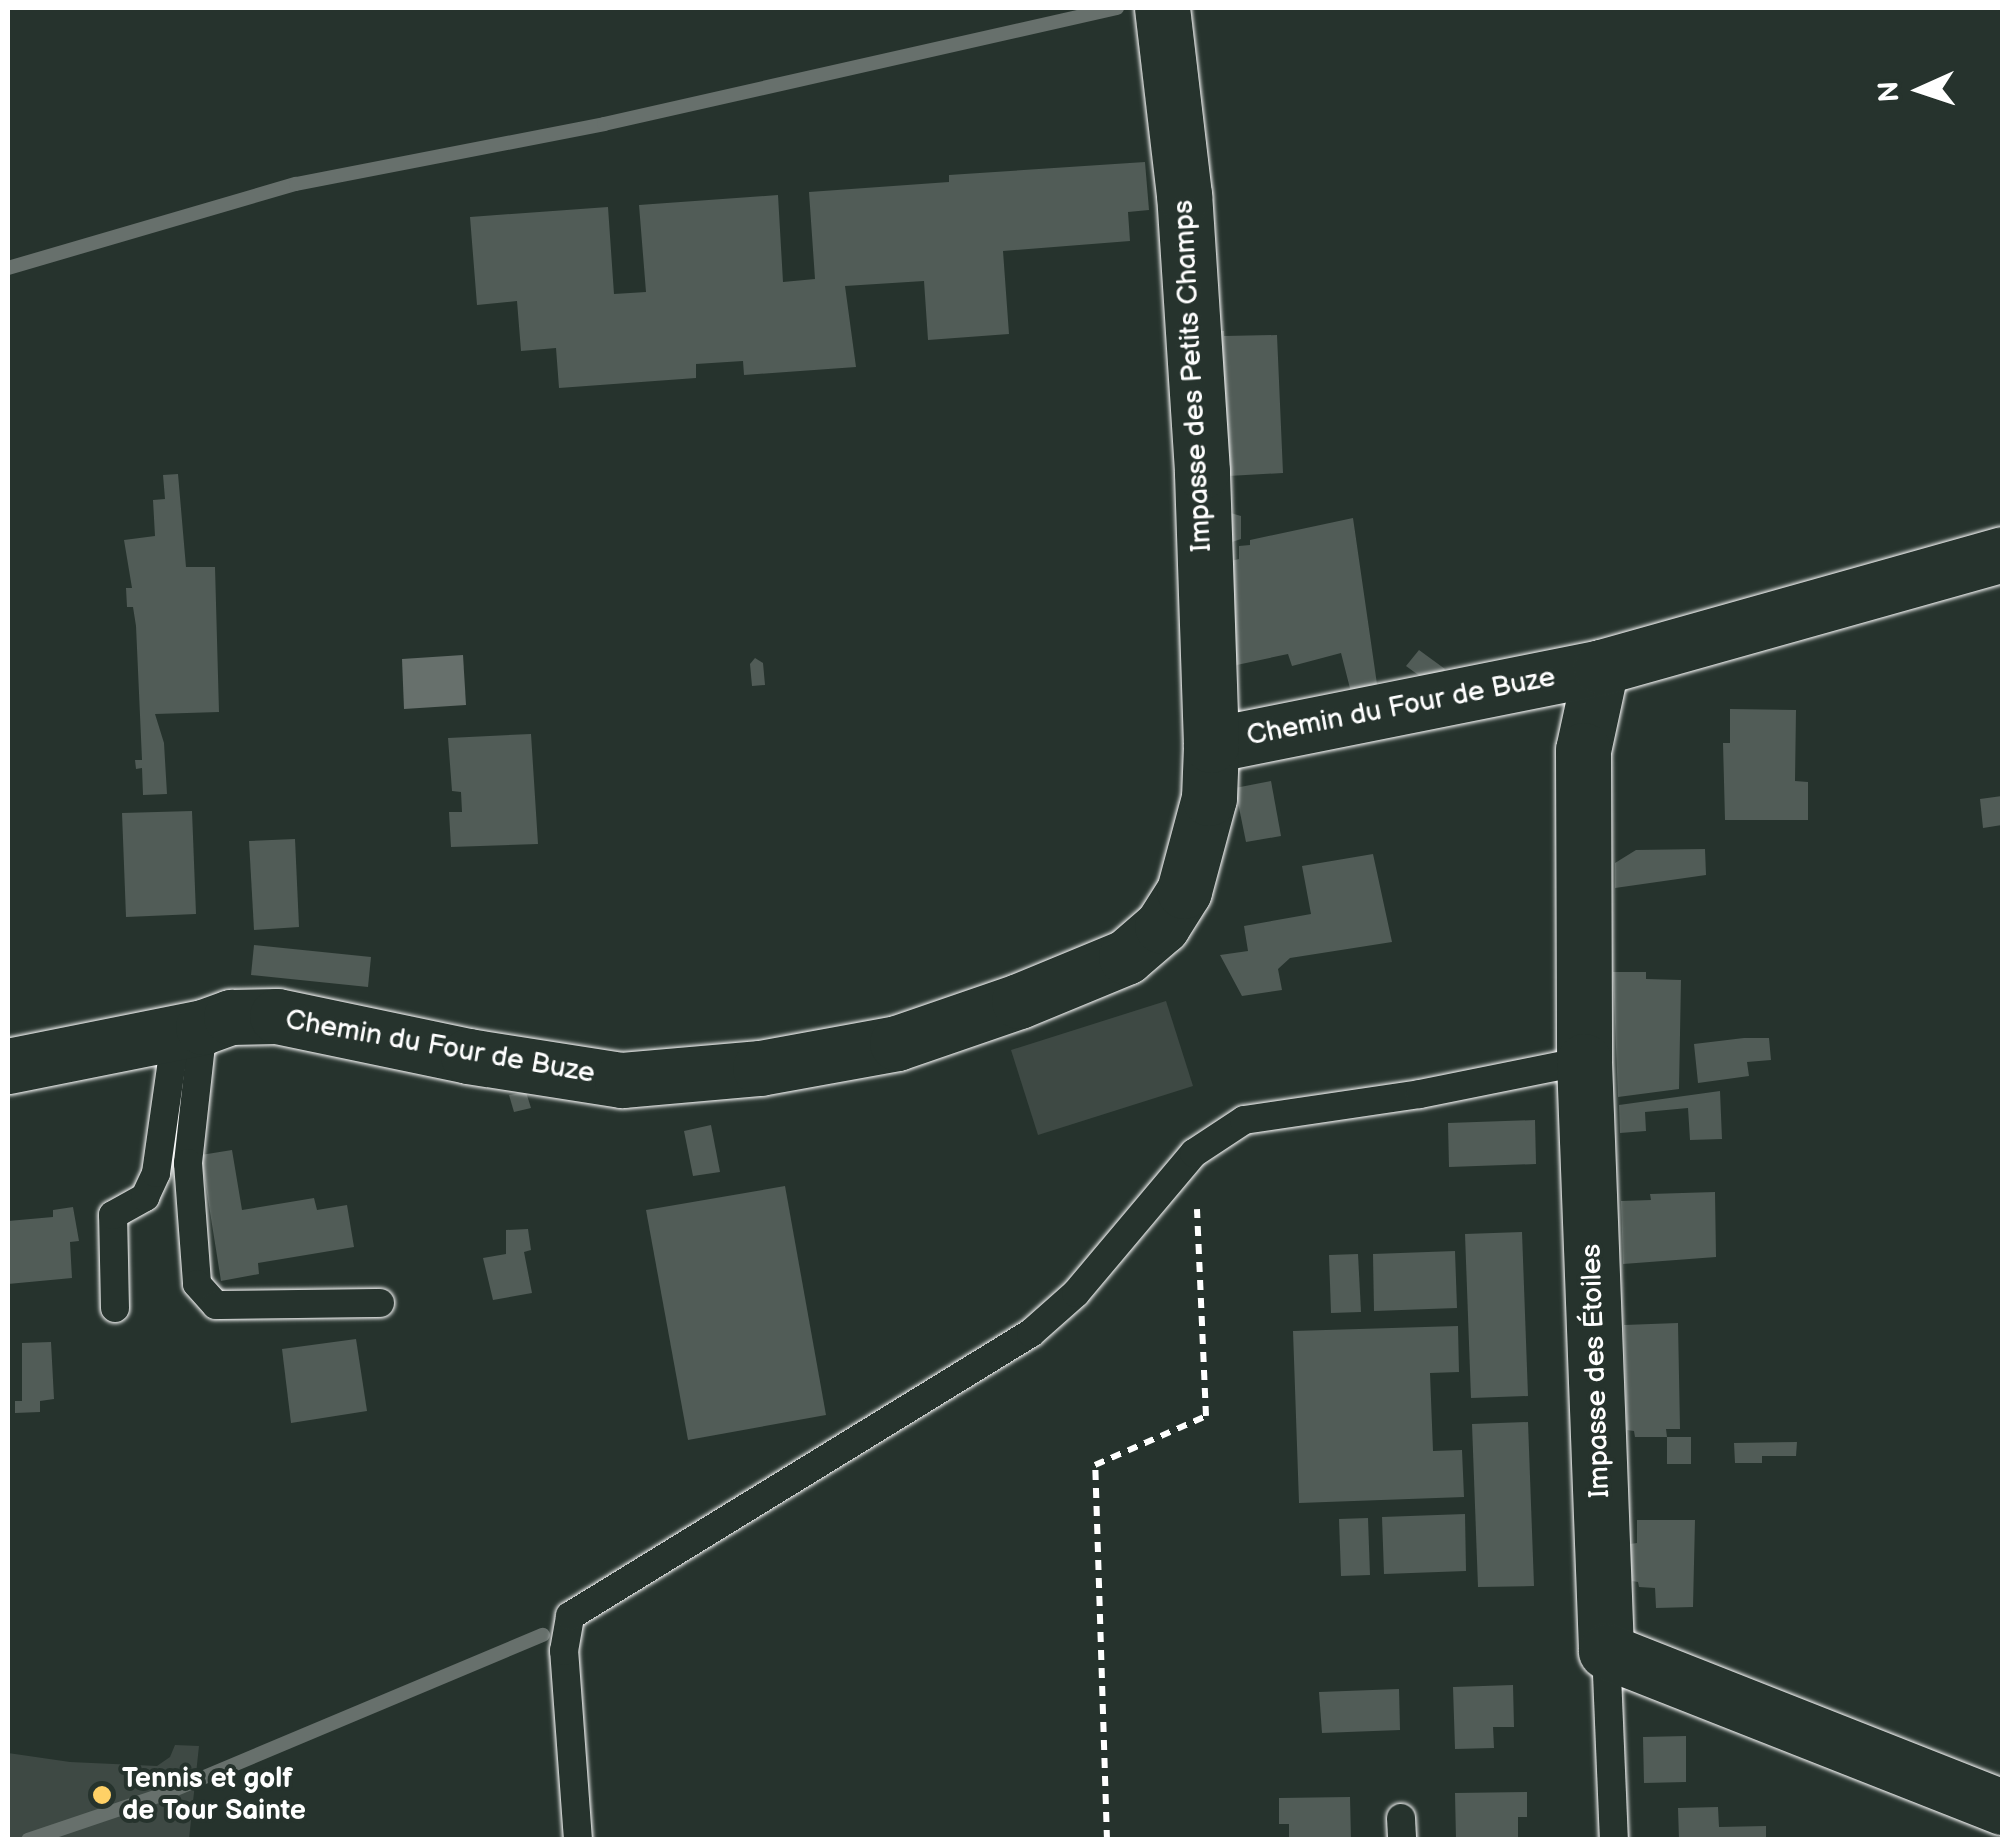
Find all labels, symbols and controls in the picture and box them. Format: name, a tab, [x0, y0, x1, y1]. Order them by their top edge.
north arrow	[1870, 40, 1970, 140]
text: N	[1873, 80, 1907, 103]
street label: Impasse des Petits Champs	[1167, 199, 1219, 553]
street label: Chemin du Four de Buze	[1244, 661, 1558, 753]
street label: Chemin du Four de Buze	[283, 1003, 597, 1091]
street label: Impasse des Étoiles	[1575, 1243, 1617, 1499]
place label: Tennis et golf de Tour Sainte	[122, 1762, 306, 1828]
marker: Tennis et golf de Tour Sainte	[91, 1784, 113, 1806]

